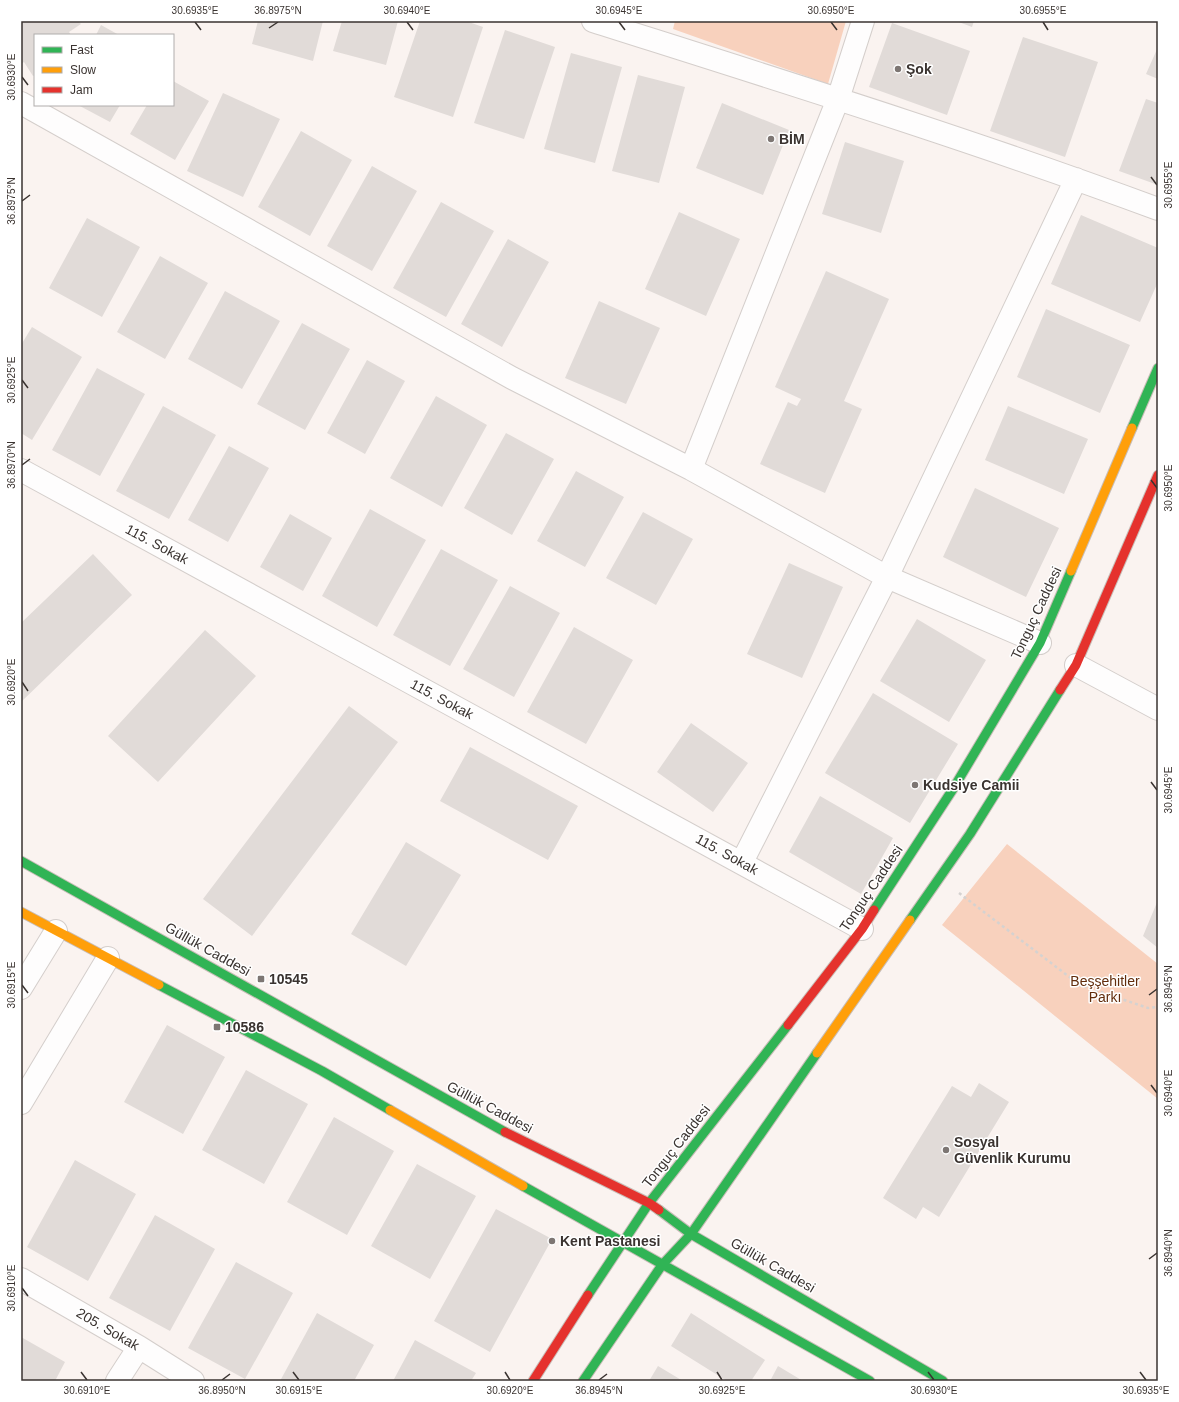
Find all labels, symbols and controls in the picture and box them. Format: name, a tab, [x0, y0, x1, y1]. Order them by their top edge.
text: 30.6935°E	[172, 5, 219, 16]
text: 36.8975°N	[254, 5, 302, 16]
text: 30.6940°E	[384, 5, 431, 16]
text: 30.6945°E	[596, 5, 643, 16]
text: 30.6950°E	[808, 5, 855, 16]
text: 30.6955°E	[1020, 5, 1067, 16]
legend	[34, 34, 174, 106]
text: Fast	[70, 43, 94, 57]
text: 30.6930°E	[6, 53, 17, 100]
place label: Şok	[906, 61, 932, 77]
text: Slow	[70, 63, 96, 77]
marker: Şok	[893, 64, 903, 74]
text: Jam	[70, 83, 93, 97]
place label: BİM	[779, 131, 805, 147]
marker: BİM	[766, 134, 776, 144]
text: 30.6955°E	[1163, 161, 1174, 208]
text: 36.8975°N	[6, 177, 17, 225]
text: 30.6925°E	[6, 356, 17, 403]
text: 36.8970°N	[6, 441, 17, 489]
text: 30.6950°E	[1163, 464, 1174, 511]
street label: 115. Sokak	[123, 521, 192, 568]
street label: Tonguç Caddesi	[1008, 564, 1064, 662]
text: 30.6920°E	[6, 658, 17, 705]
street label: 115. Sokak	[408, 676, 477, 723]
text: 30.6945°E	[1163, 766, 1174, 813]
place label: Kudsiye Camii	[923, 777, 1019, 793]
marker: Kudsiye Camii	[910, 780, 920, 790]
street label: 115. Sokak	[693, 830, 762, 878]
street label: Tonguç Caddesi	[836, 842, 906, 934]
street label: Güllük Caddesi	[163, 919, 253, 979]
text: 30.6915°E	[6, 961, 17, 1008]
text: 36.8945°N	[1163, 965, 1174, 1013]
place label: 10545	[269, 971, 308, 987]
park label: Beşşehitler Parkı	[1070, 973, 1140, 1005]
marker: 10545	[256, 974, 266, 984]
place label: 10586	[225, 1019, 264, 1035]
marker: 10586	[212, 1022, 222, 1032]
text: 30.6940°E	[1163, 1069, 1174, 1116]
street label: Güllük Caddesi	[444, 1078, 536, 1136]
street label: Tonguç Caddesi	[639, 1102, 713, 1190]
place label: Sosyal Güvenlik Kurumu	[954, 1134, 1071, 1166]
marker: Sosyal Güvenlik Kurumu	[941, 1145, 951, 1155]
text: 36.8940°N	[1163, 1229, 1174, 1277]
place label: Kent Pastanesi	[560, 1233, 660, 1249]
street label: Güllük Caddesi	[728, 1234, 818, 1296]
marker: Kent Pastanesi	[547, 1236, 557, 1246]
text: 30.6910°E	[6, 1264, 17, 1311]
street label: 205. Sokak	[74, 1305, 143, 1354]
text: 30.6910°E	[64, 1385, 111, 1396]
text: 36.8950°N	[198, 1385, 246, 1396]
text: 30.6915°E	[276, 1385, 323, 1396]
text: 30.6920°E	[487, 1385, 534, 1396]
text: 36.8945°N	[575, 1385, 623, 1396]
text: 30.6925°E	[699, 1385, 746, 1396]
text: 30.6930°E	[911, 1385, 958, 1396]
text: 30.6935°E	[1123, 1385, 1170, 1396]

